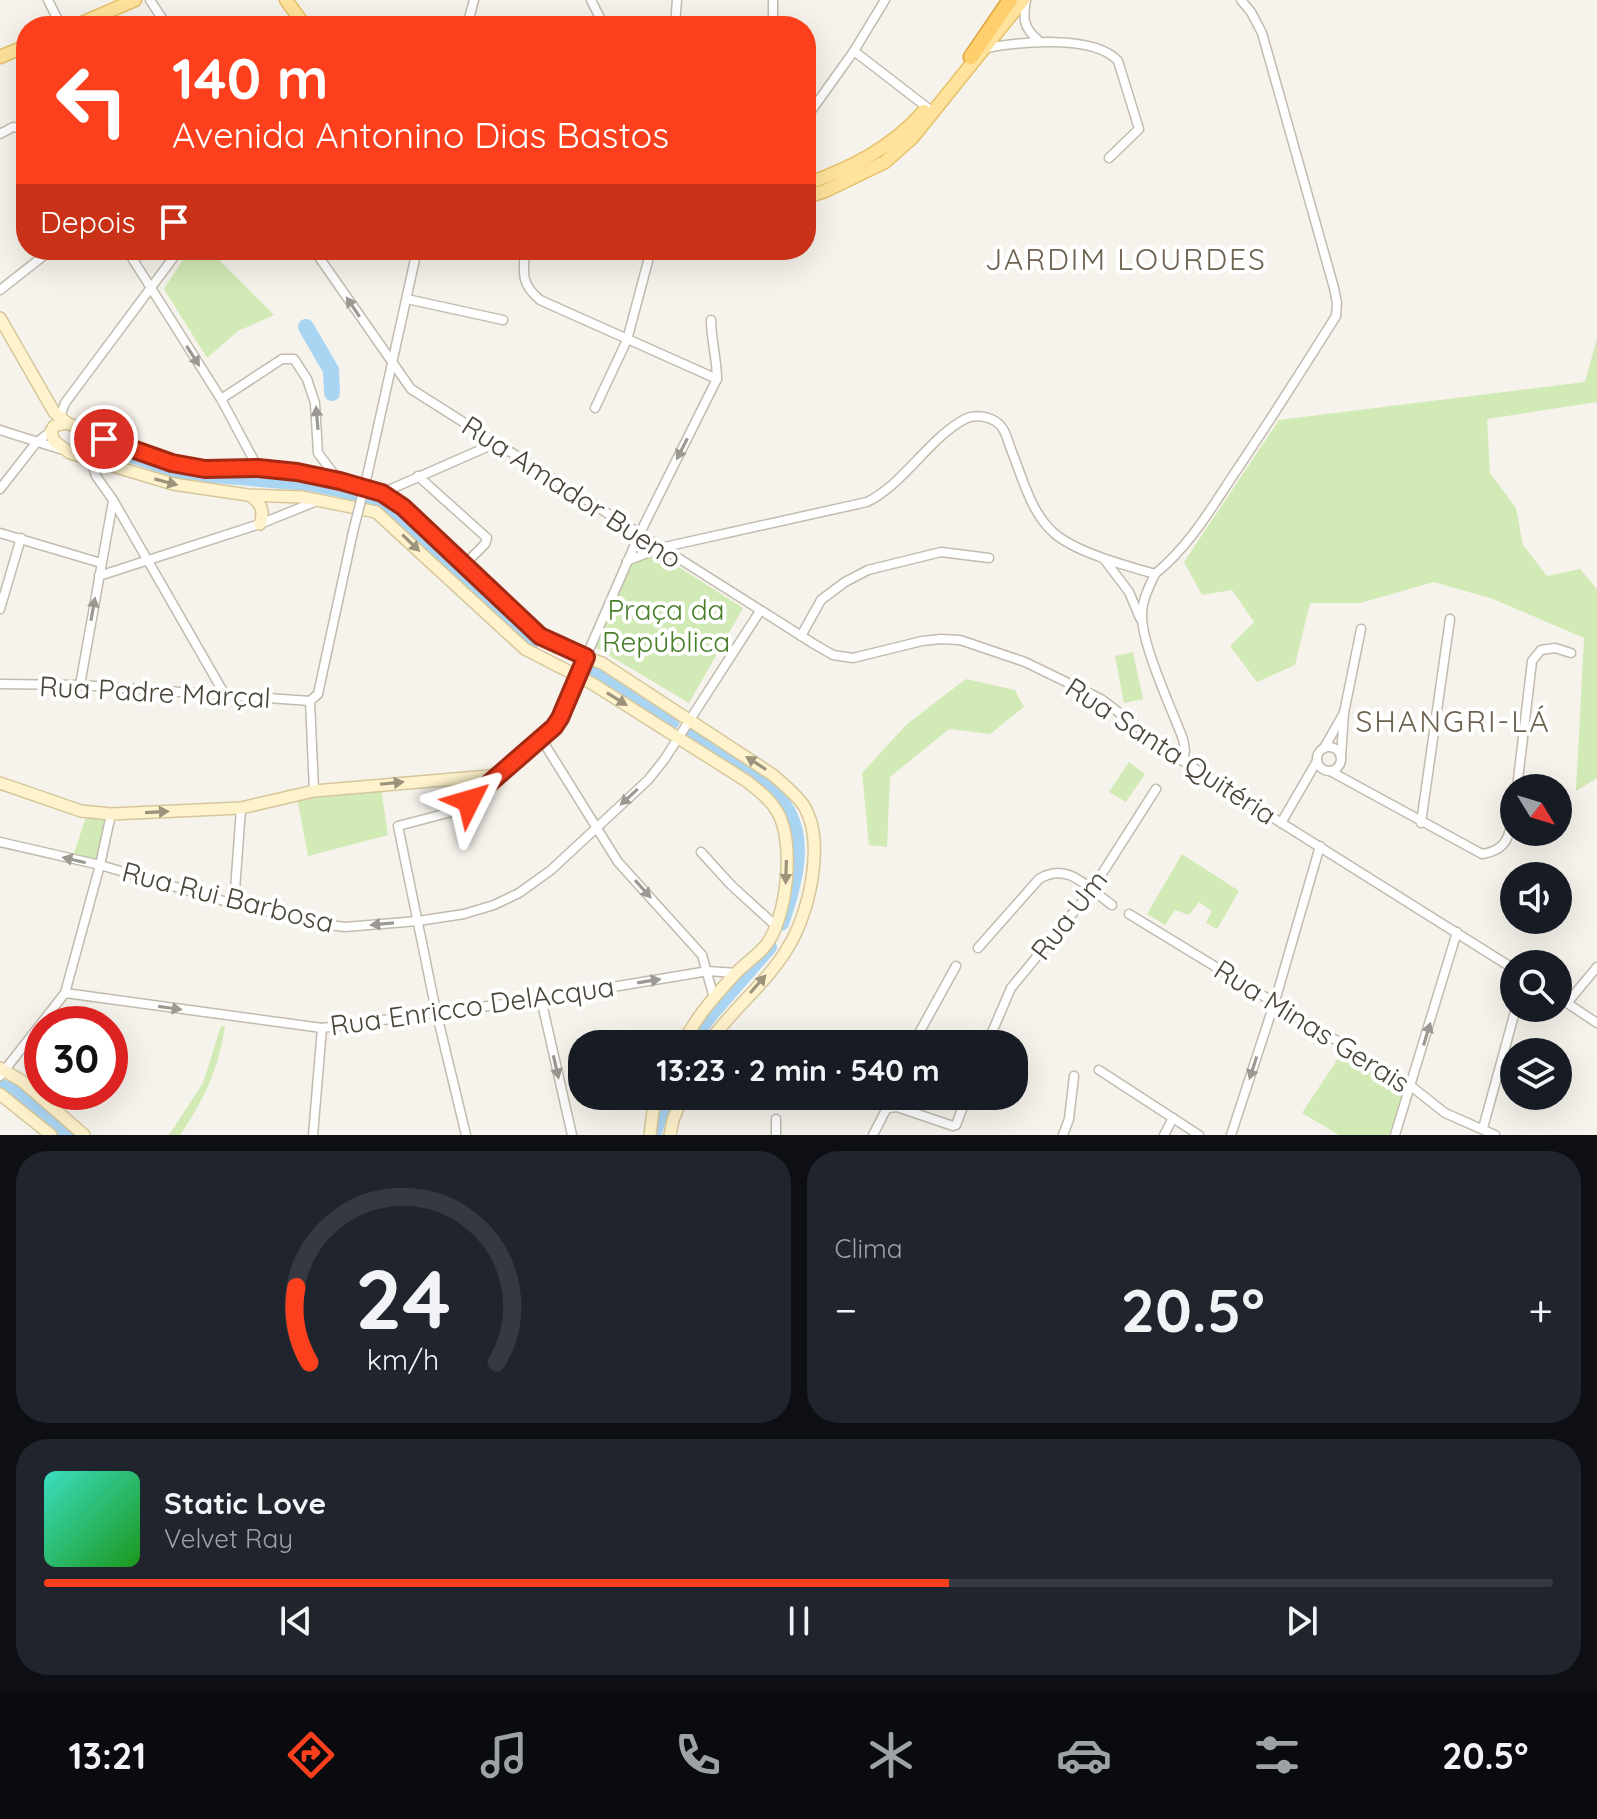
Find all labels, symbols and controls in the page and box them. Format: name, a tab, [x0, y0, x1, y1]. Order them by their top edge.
text: 140 m	[172, 43, 328, 113]
icon: left	[40, 48, 144, 152]
text: Avenida Antonino Dias Bastos	[172, 112, 669, 157]
icon: arrive	[152, 200, 196, 244]
text: Depois	[40, 203, 136, 241]
district label: JARDIM LOURDES	[985, 240, 1267, 278]
one-way arrow	[346, 296, 361, 317]
one-way arrow	[186, 345, 201, 366]
pin	[70, 405, 138, 473]
one-way arrow	[310, 405, 323, 430]
street label: Rua Amador Bueno	[456, 407, 689, 576]
icon: arrive	[82, 417, 126, 461]
one-way arrow	[675, 438, 688, 461]
one-way arrow	[153, 476, 178, 488]
one-way arrow	[401, 533, 420, 551]
park label: Praça da República	[602, 592, 730, 659]
one-way arrow	[88, 596, 100, 621]
street label: Rua Padre Marçal	[38, 668, 272, 715]
street label: Rua Santa Quitéria	[1059, 669, 1283, 832]
one-way arrow	[606, 691, 627, 706]
district label: SHANGRI-LÁ	[1355, 702, 1551, 740]
one-way arrow	[745, 756, 766, 771]
position arrow	[427, 759, 511, 843]
north arrow	[1500, 774, 1572, 846]
map controls	[1500, 774, 1572, 1110]
one-way arrow	[380, 777, 405, 790]
one-way arrow	[620, 788, 639, 806]
one-way arrow	[145, 805, 170, 818]
one-way arrow	[62, 853, 87, 866]
street label: Rua Rui Barbosa	[118, 853, 338, 940]
one-way arrow	[779, 860, 792, 885]
button: sound	[1500, 862, 1572, 934]
street label: Rua Um	[1023, 863, 1115, 967]
one-way arrow	[633, 880, 651, 899]
one-way arrow	[369, 918, 394, 931]
button: search	[1500, 950, 1572, 1022]
street label: Rua Minas Gerais	[1208, 951, 1416, 1100]
street label: Rua Enricco DelAcqua	[328, 968, 616, 1043]
one-way arrow	[637, 974, 662, 987]
one-way arrow	[748, 975, 766, 994]
one-way arrow	[157, 1002, 182, 1015]
speed limit sign: 30	[24, 1006, 128, 1110]
one-way arrow	[1421, 1022, 1434, 1046]
button: layers	[1500, 1038, 1572, 1110]
text: 13:23 · 2 min · 540 m	[656, 1051, 940, 1089]
one-way arrow	[550, 1055, 563, 1080]
one-way arrow	[1246, 1056, 1259, 1080]
text: Clima	[835, 1232, 903, 1265]
text: 24	[355, 1246, 451, 1350]
text: 20.5°	[1121, 1272, 1265, 1347]
text: −	[835, 1282, 857, 1337]
text: +	[1528, 1282, 1553, 1337]
text: km/h	[367, 1341, 440, 1377]
text: Static Love	[164, 1484, 326, 1522]
text: Velvet Ray	[164, 1522, 293, 1555]
icon: previous	[274, 1599, 318, 1643]
icon: pause	[777, 1599, 821, 1643]
icon: next	[1280, 1599, 1324, 1643]
icon: directions	[283, 1727, 339, 1783]
icon: music	[476, 1727, 532, 1783]
icon: phone	[670, 1727, 726, 1783]
icon: climate	[863, 1727, 919, 1783]
icon: car	[1056, 1727, 1112, 1783]
icon: filters	[1249, 1727, 1305, 1783]
text: 13:21	[69, 1733, 146, 1778]
text: 20.5°	[1442, 1733, 1528, 1778]

